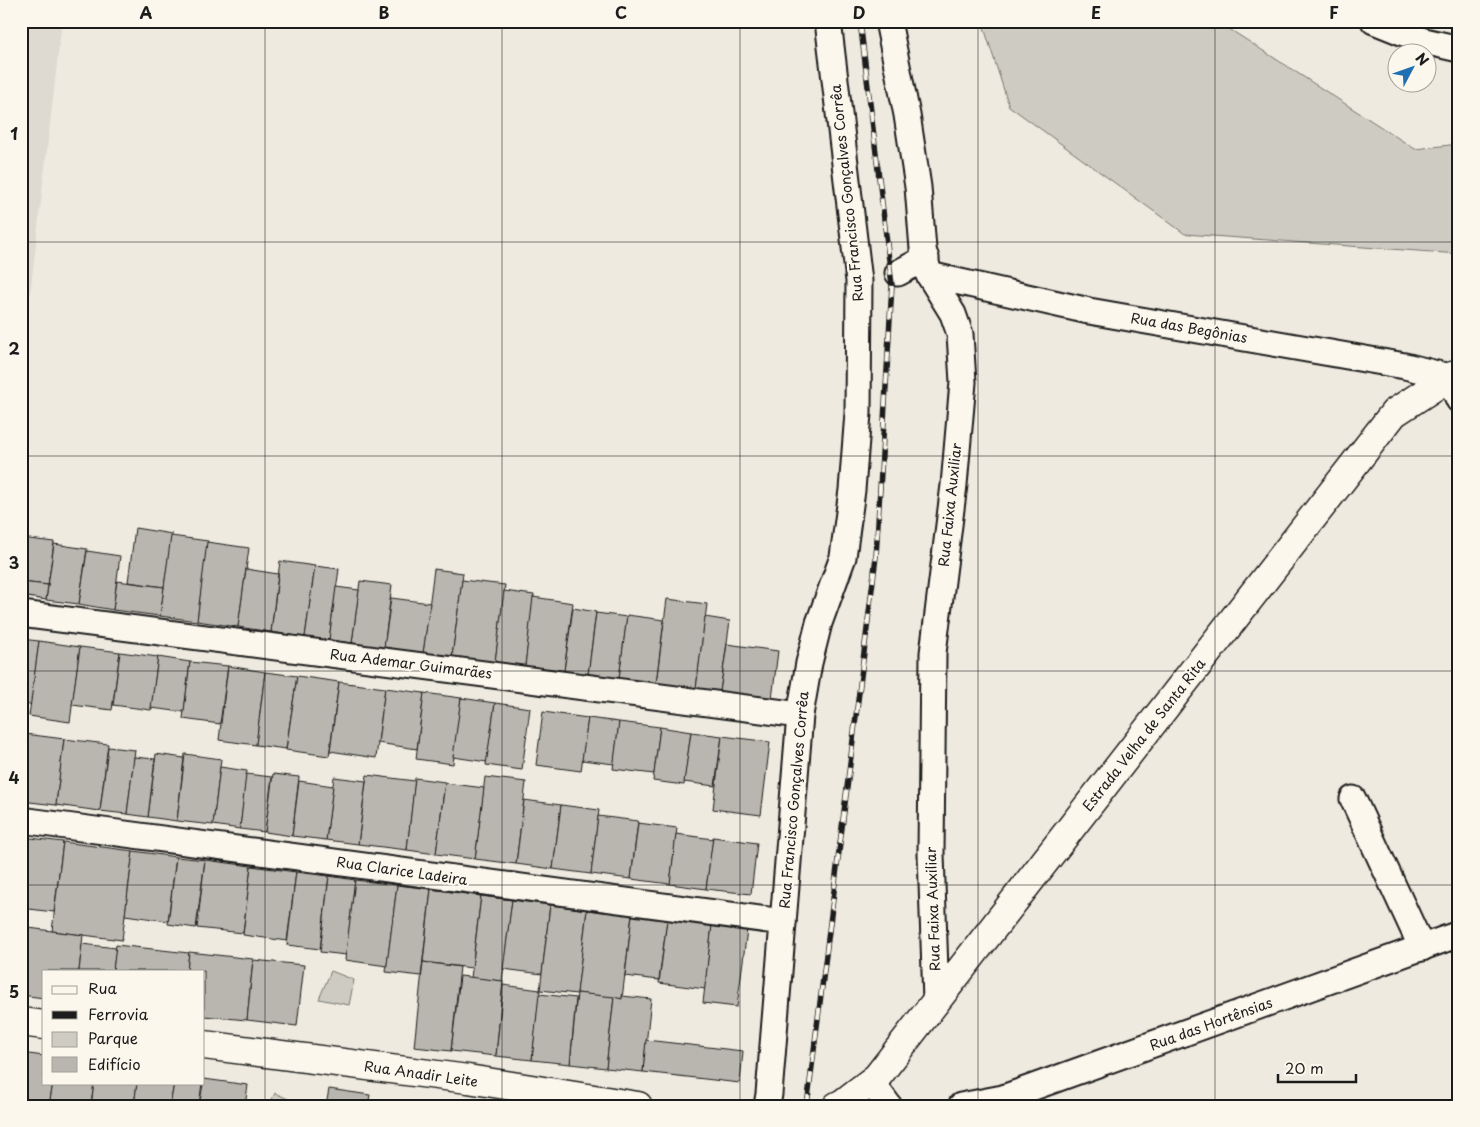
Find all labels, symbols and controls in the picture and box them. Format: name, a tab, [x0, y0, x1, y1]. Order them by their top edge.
text: A	[140, 0, 153, 24]
text: B	[379, 0, 390, 24]
text: C	[615, 0, 627, 24]
text: D	[853, 0, 865, 24]
text: E	[1091, 0, 1101, 24]
text: F	[1329, 0, 1339, 24]
north arrow	[1388, 42, 1438, 92]
text: N	[1411, 48, 1434, 70]
street label: Rua Francisco Gonçalves Corrêa	[825, 83, 868, 303]
text: 1	[10, 121, 18, 145]
street label: Rua das Begônias	[1129, 307, 1249, 348]
text: 2	[8, 336, 20, 360]
street label: Rua Faixa Auxiliar	[933, 441, 967, 568]
text: 3	[9, 550, 19, 574]
street label: Rua Ademar Guimarães	[329, 643, 493, 684]
street label: Estrada Velha de Santa Rita	[1077, 654, 1210, 816]
street label: Rua Francisco Gonçalves Corrêa	[774, 690, 813, 910]
text: 4	[9, 765, 20, 789]
street label: Rua Faixa Auxiliar	[920, 846, 945, 972]
street label: Rua Clarice Ladeira	[335, 851, 469, 890]
legend	[42, 970, 205, 1084]
text: Rua	[88, 976, 117, 999]
text: 5	[9, 979, 19, 1003]
street label: Rua das Hortênsias	[1146, 992, 1275, 1056]
text: Ferrovia	[88, 1002, 149, 1025]
text: Parque	[88, 1026, 138, 1049]
text: Edifício	[88, 1052, 141, 1075]
scale bar	[1278, 1052, 1355, 1084]
street label: Rua Anadir Leite	[363, 1055, 479, 1092]
text: 20 m	[1285, 1056, 1324, 1079]

